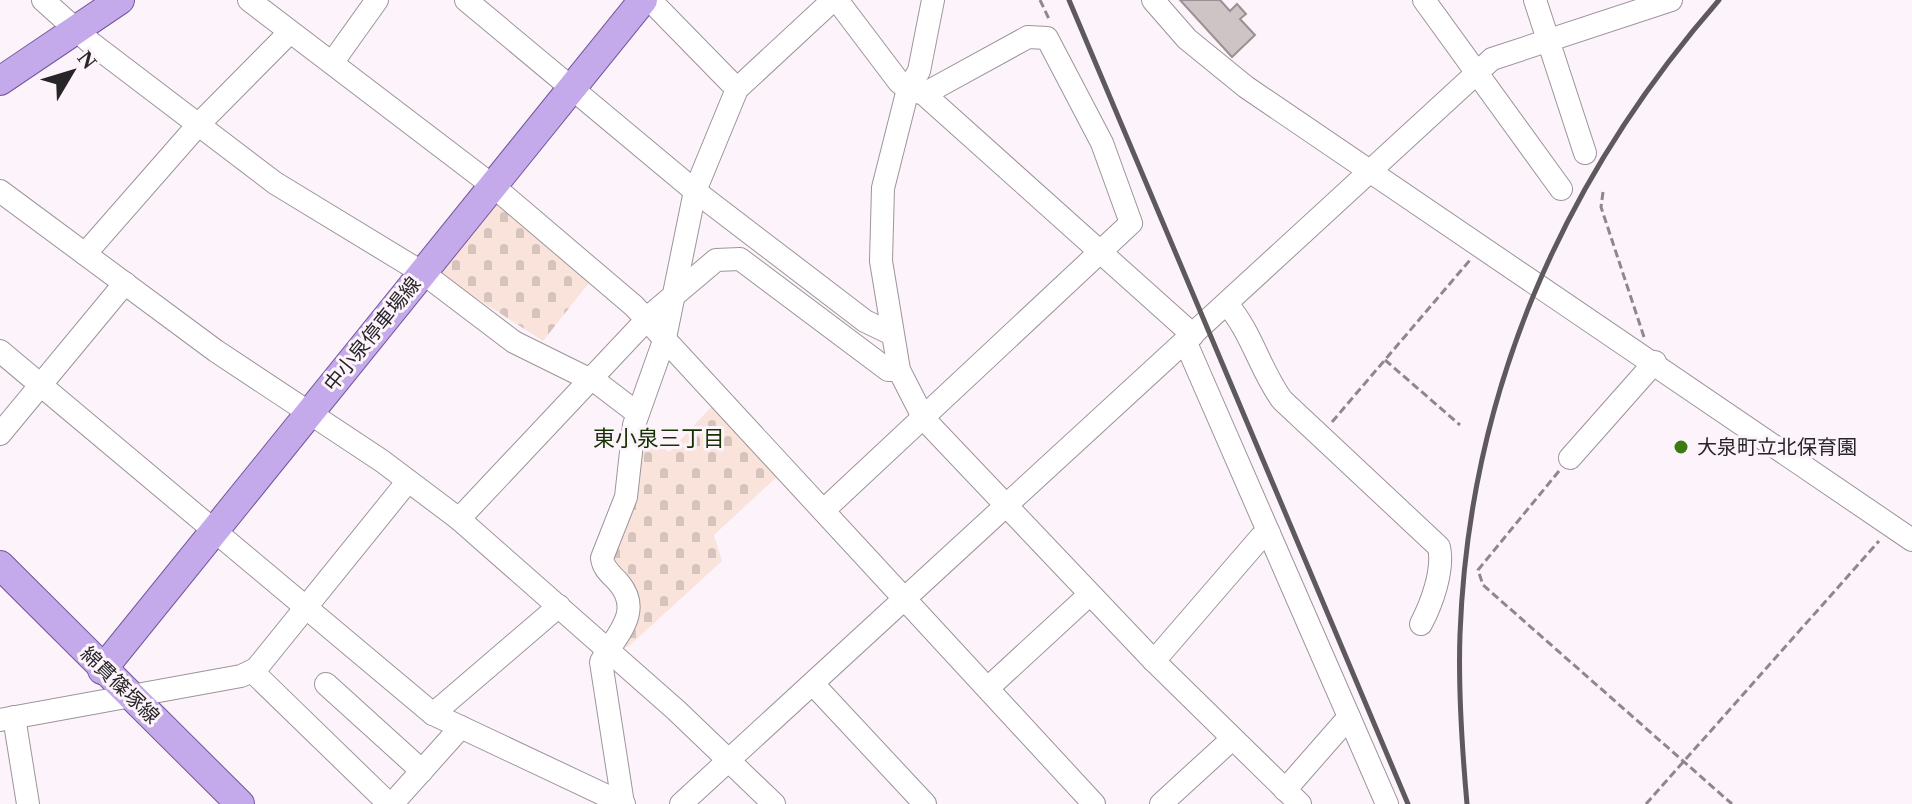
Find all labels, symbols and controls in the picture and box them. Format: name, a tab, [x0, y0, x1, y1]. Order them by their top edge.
north arrow	[32, 32, 112, 112]
text: N	[73, 46, 102, 74]
street label: 中小泉停車場線	[319, 273, 425, 395]
district label: 東小泉三丁目	[593, 426, 725, 451]
place label: 大泉町立北保育園	[1697, 436, 1857, 458]
marker: 大泉町立北保育園	[1672, 438, 1690, 456]
street label: 綿貫篠塚線	[76, 642, 164, 728]

